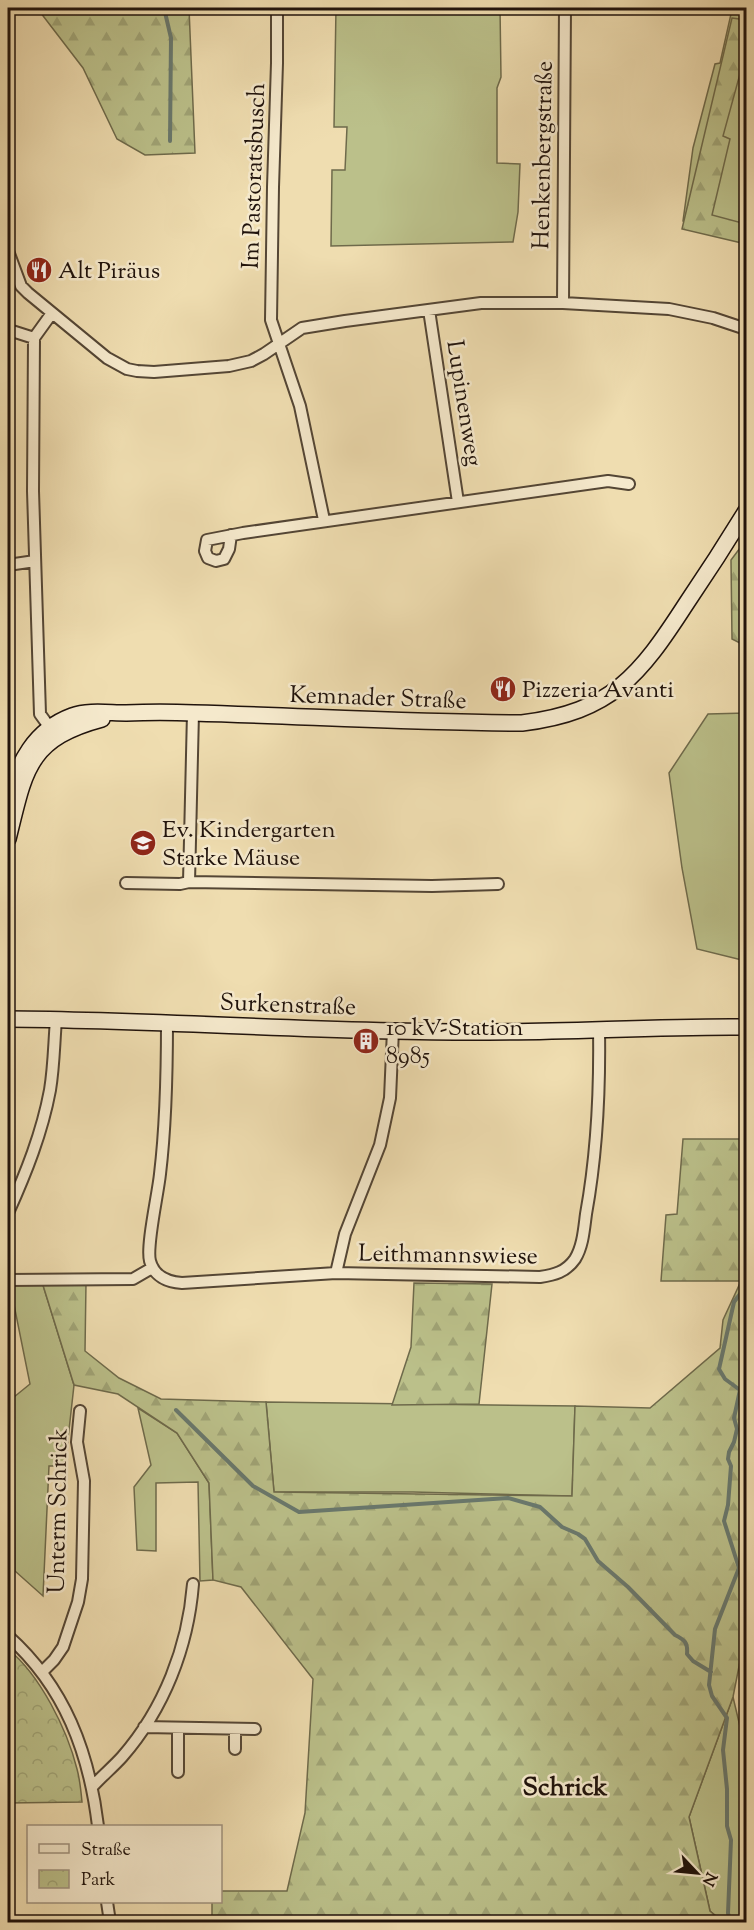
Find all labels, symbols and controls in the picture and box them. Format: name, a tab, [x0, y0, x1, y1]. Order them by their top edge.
street label: Henkenbergstraße	[525, 60, 563, 250]
street label: Im Pastoratsbusch	[235, 82, 275, 270]
restaurant icon: Alt Piräus	[24, 255, 54, 285]
place label: Alt Piräus	[58, 255, 160, 289]
street label: Lupinenweg	[436, 338, 490, 469]
restaurant icon: Pizzeria Avanti	[488, 674, 518, 704]
place label: Pizzeria Avanti	[522, 674, 674, 708]
street label: Kemnader Straße	[289, 679, 467, 719]
place label: Ev. Kindergarten Starke Mäuse	[162, 814, 336, 876]
school or university icon: Ev. Kindergarten Starke Mäuse	[128, 828, 158, 858]
street label: Surkenstraße	[219, 987, 357, 1025]
place label: 10 kV-Station 8985	[386, 1012, 523, 1074]
building icon: 10 kV-Station 8985	[351, 1026, 381, 1056]
street label: Leithmannswiese	[358, 1237, 538, 1275]
street label: Unterm Schrick	[41, 1428, 77, 1594]
district label: Schrick	[523, 1770, 608, 1807]
legend	[27, 1825, 222, 1903]
text: Straße	[81, 1838, 131, 1864]
north arrow	[667, 1843, 727, 1903]
text: Park	[81, 1868, 116, 1894]
text: N	[695, 1868, 721, 1889]

